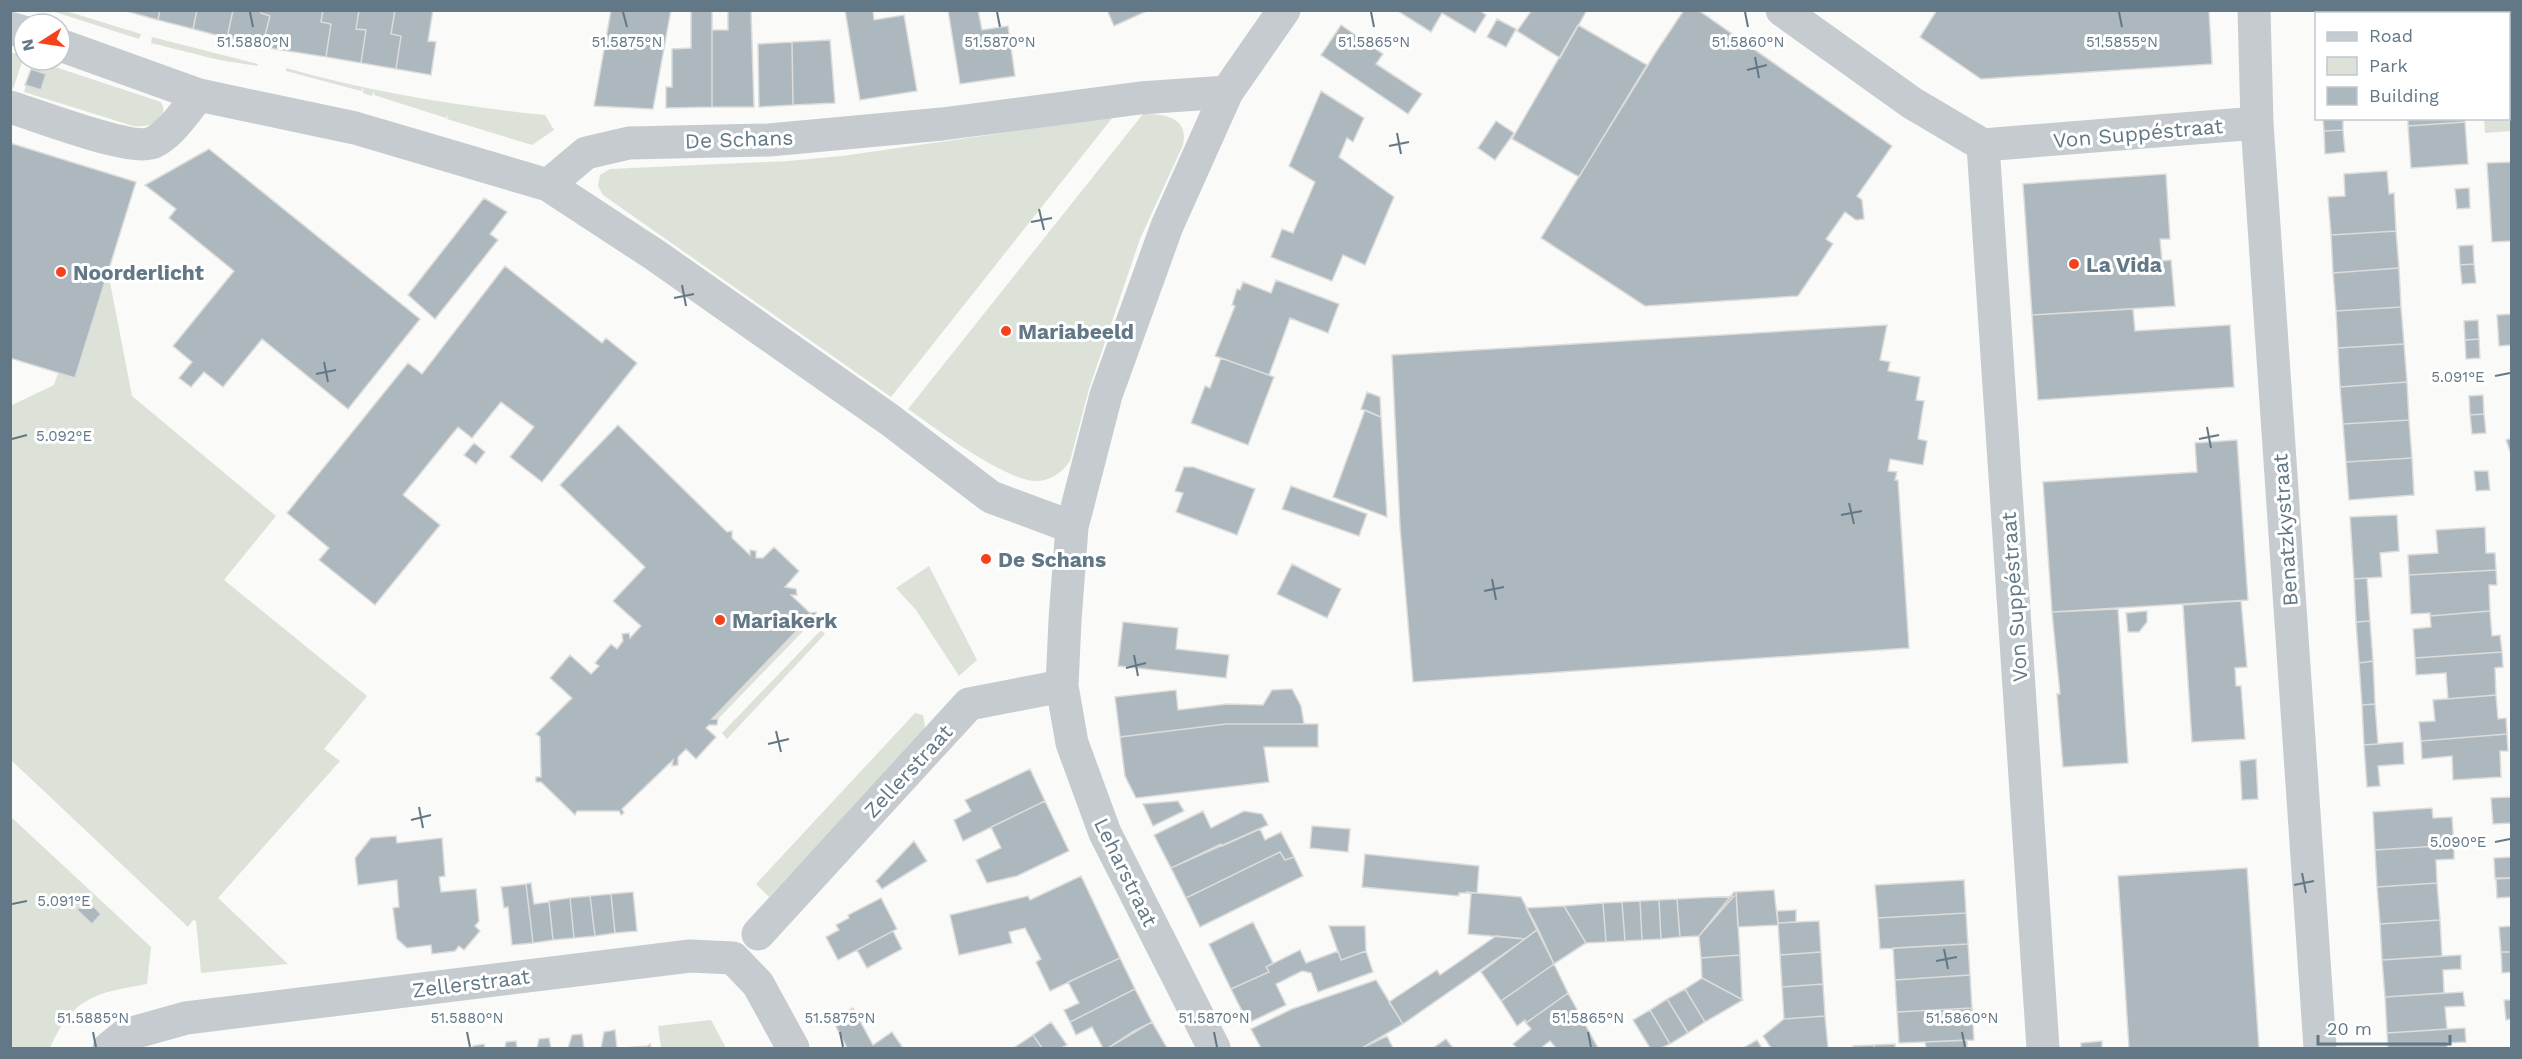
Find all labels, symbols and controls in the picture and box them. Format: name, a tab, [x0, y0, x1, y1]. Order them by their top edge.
north arrow	[12, 12, 72, 72]
legend	[2315, 12, 2510, 120]
text: Road	[2369, 25, 2413, 46]
text: 51.5880°N	[216, 33, 290, 51]
text: 51.5875°N	[592, 33, 663, 51]
text: 51.5870°N	[964, 33, 1036, 51]
text: 51.5865°N	[1338, 33, 1410, 51]
text: 51.5860°N	[1712, 33, 1784, 51]
text: 51.5855°N	[2086, 33, 2158, 51]
text: N	[17, 37, 38, 53]
text: Park	[2369, 55, 2408, 76]
text: Building	[2369, 85, 2439, 106]
street label: Von Suppéstraat	[2052, 113, 2224, 153]
street label: De Schans	[684, 125, 794, 153]
place label: La Vida	[2086, 252, 2163, 277]
marker: La Vida	[2067, 257, 2081, 271]
place label: Noorderlicht	[73, 260, 204, 285]
marker: Noorderlicht	[54, 265, 68, 279]
place label: Mariabeeld	[1018, 319, 1134, 344]
marker: Mariabeeld	[999, 324, 1013, 338]
text: 5.091°E	[2431, 368, 2485, 386]
text: 5.092°E	[36, 427, 92, 445]
street label: Benatzkystraat	[2267, 453, 2303, 607]
street label: Von Suppéstraat	[1996, 511, 2032, 683]
place label: De Schans	[998, 547, 1106, 572]
marker: De Schans	[979, 552, 993, 566]
place label: Mariakerk	[732, 608, 838, 633]
marker: Mariakerk	[713, 613, 727, 627]
street label: Zellerstraat	[859, 719, 958, 823]
street label: Leharstraat	[1089, 814, 1163, 931]
text: 5.090°E	[2430, 833, 2486, 851]
text: 5.091°E	[37, 892, 91, 910]
street label: Zellerstraat	[411, 963, 531, 1003]
scale bar	[2318, 1008, 2450, 1046]
text: 51.5885°N	[57, 1009, 129, 1027]
text: 51.5880°N	[430, 1009, 504, 1027]
text: 51.5875°N	[805, 1009, 876, 1027]
text: 51.5870°N	[1178, 1009, 1250, 1027]
text: 51.5865°N	[1552, 1009, 1624, 1027]
text: 51.5860°N	[1926, 1009, 1998, 1027]
text: 20 m	[2327, 1018, 2372, 1039]

